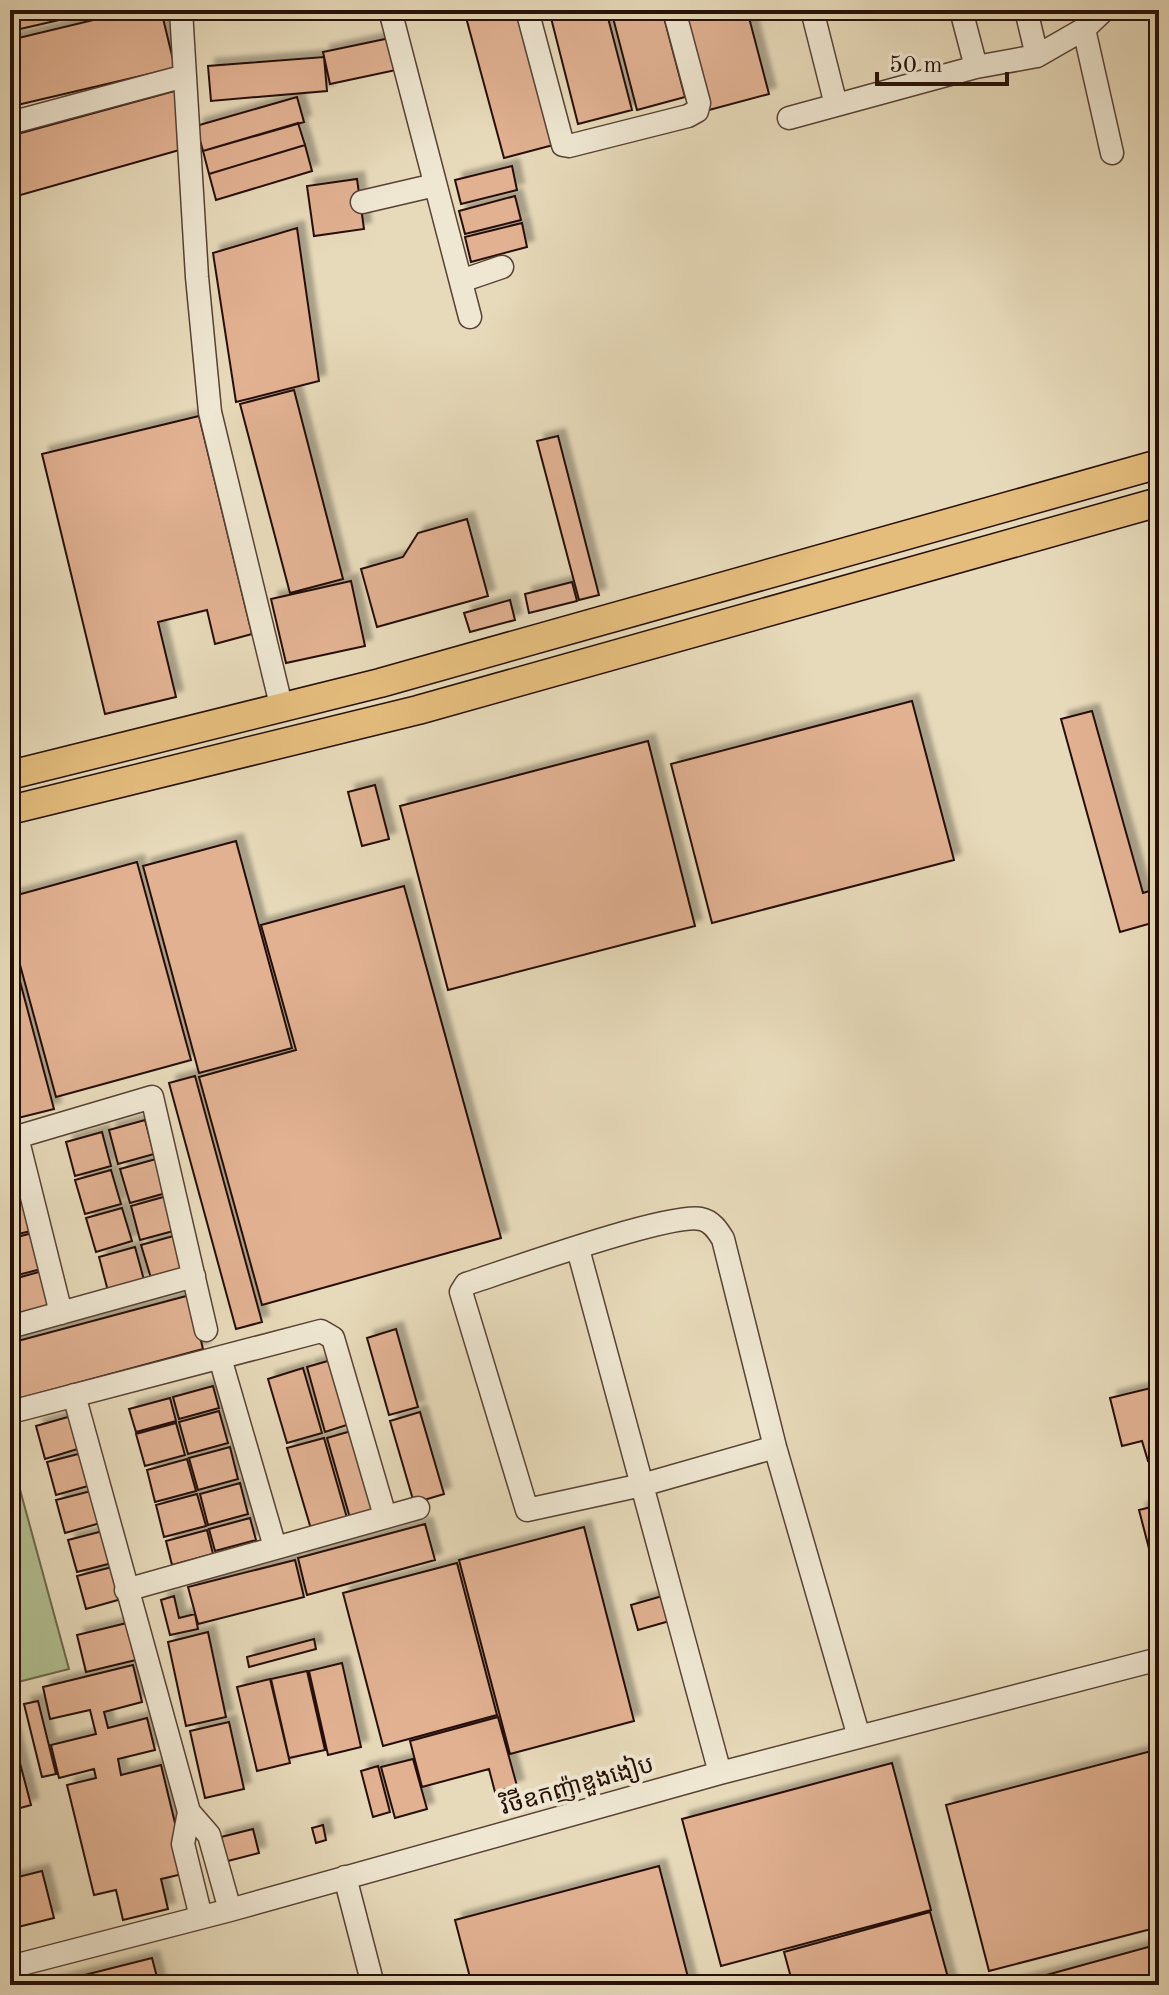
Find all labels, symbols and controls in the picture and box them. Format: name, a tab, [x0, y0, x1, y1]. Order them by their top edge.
scale bar	[877, 36, 1007, 86]
text: 50 m	[889, 54, 943, 78]
street label: វិថីឧកញ៉ាឌួងងៀប	[496, 1748, 657, 1821]

